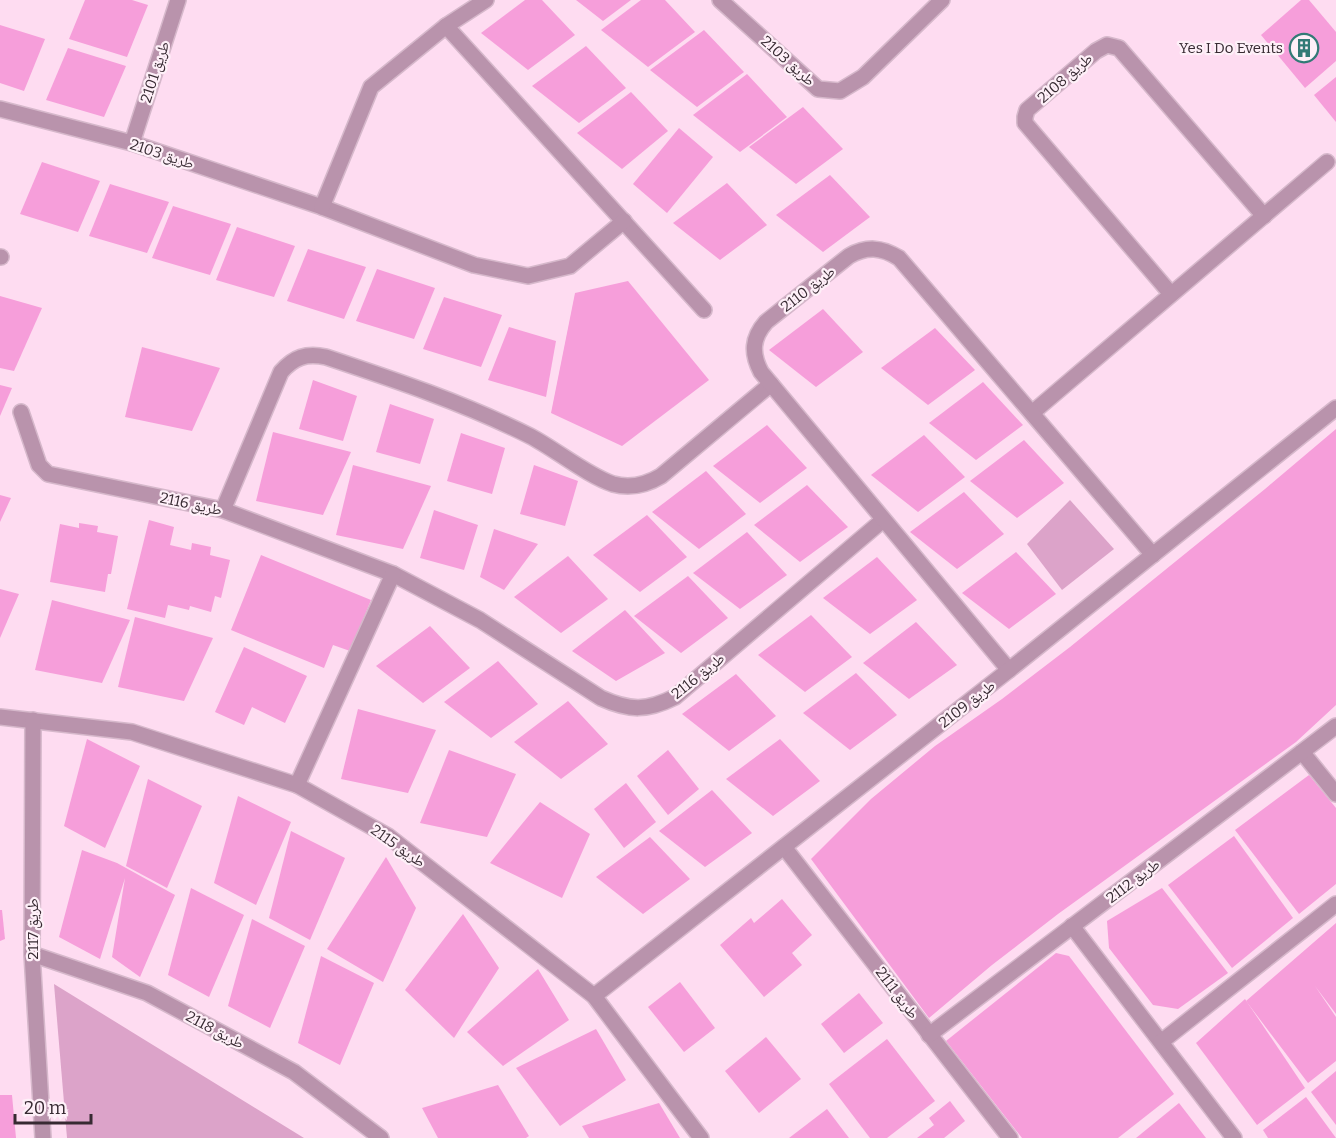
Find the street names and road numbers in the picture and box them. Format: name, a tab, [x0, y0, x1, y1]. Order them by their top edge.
street label: طريق 2103	[757, 32, 819, 91]
street label: طريق 2101	[137, 39, 174, 105]
street label: طريق 2108	[1034, 49, 1097, 107]
street label: طريق 2103	[127, 135, 196, 174]
street label: طريق 2110	[777, 262, 839, 316]
street label: طريق 2116	[158, 489, 224, 520]
street label: طريق 2116	[668, 649, 729, 704]
street label: طريق 2109	[935, 676, 999, 732]
street label: طريق 2115	[367, 821, 429, 872]
street label: طريق 2112	[1103, 855, 1164, 908]
street label: طريق 2117	[24, 898, 43, 960]
street label: طريق 2111	[871, 964, 922, 1023]
street label: طريق 2118	[182, 1007, 247, 1054]

